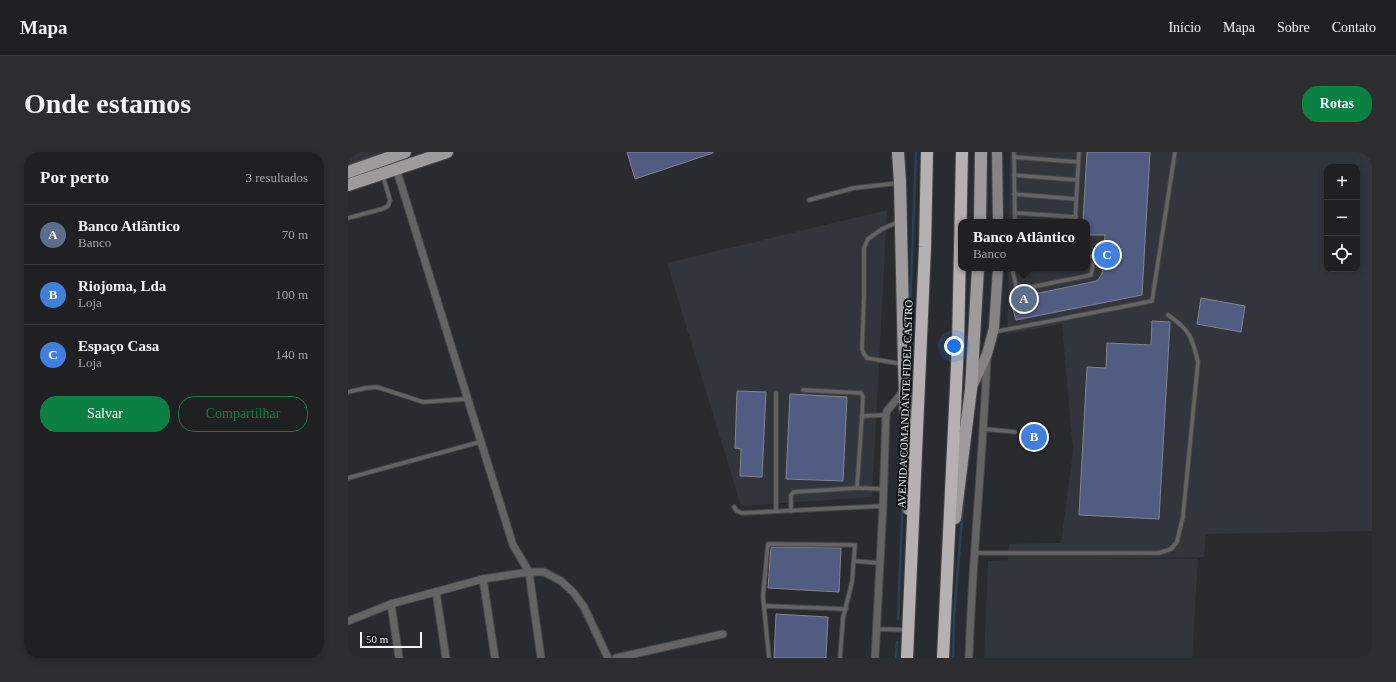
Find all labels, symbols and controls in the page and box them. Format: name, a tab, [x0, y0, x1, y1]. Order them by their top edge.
text: Mapa	[20, 17, 68, 38]
text: Início	[1168, 20, 1201, 35]
text: Mapa	[1223, 20, 1255, 35]
text: Sobre	[1277, 20, 1310, 35]
text: Contato	[1332, 20, 1376, 35]
button: Rotas	[1302, 86, 1372, 122]
text: Onde estamos	[24, 88, 191, 119]
map controls	[1324, 164, 1360, 272]
button: +	[1324, 164, 1360, 200]
text: Por perto	[40, 168, 109, 187]
text: 3 resultados	[246, 170, 308, 185]
button: −	[1324, 200, 1360, 236]
text: Banco Atlântico	[78, 218, 180, 234]
popup	[958, 219, 1090, 271]
text: A	[48, 227, 58, 242]
text: 70 m	[282, 227, 308, 242]
text: Banco Atlântico	[973, 229, 1075, 245]
text: Banco	[78, 235, 111, 250]
button: locate	[1324, 236, 1360, 272]
pin: C	[1094, 240, 1120, 270]
text: Banco	[973, 246, 1006, 261]
text: Riojoma, Lda	[78, 278, 166, 294]
pin: A	[1011, 284, 1037, 314]
text: B	[49, 287, 57, 302]
text: 100 m	[275, 287, 308, 302]
text: Loja	[78, 295, 102, 310]
street label: AVENIDA COMANDANTE FIDEL CASTRO	[895, 299, 915, 508]
your location	[944, 336, 964, 356]
text: Espaço Casa	[78, 338, 159, 354]
text: C	[48, 347, 58, 362]
text: 140 m	[275, 347, 308, 362]
text: Loja	[78, 355, 102, 370]
button: Salvar	[40, 396, 170, 432]
button: Compartilhar	[178, 396, 308, 432]
pin: B	[1021, 422, 1047, 452]
scale bar	[360, 630, 422, 649]
text: 50 m	[366, 633, 388, 645]

